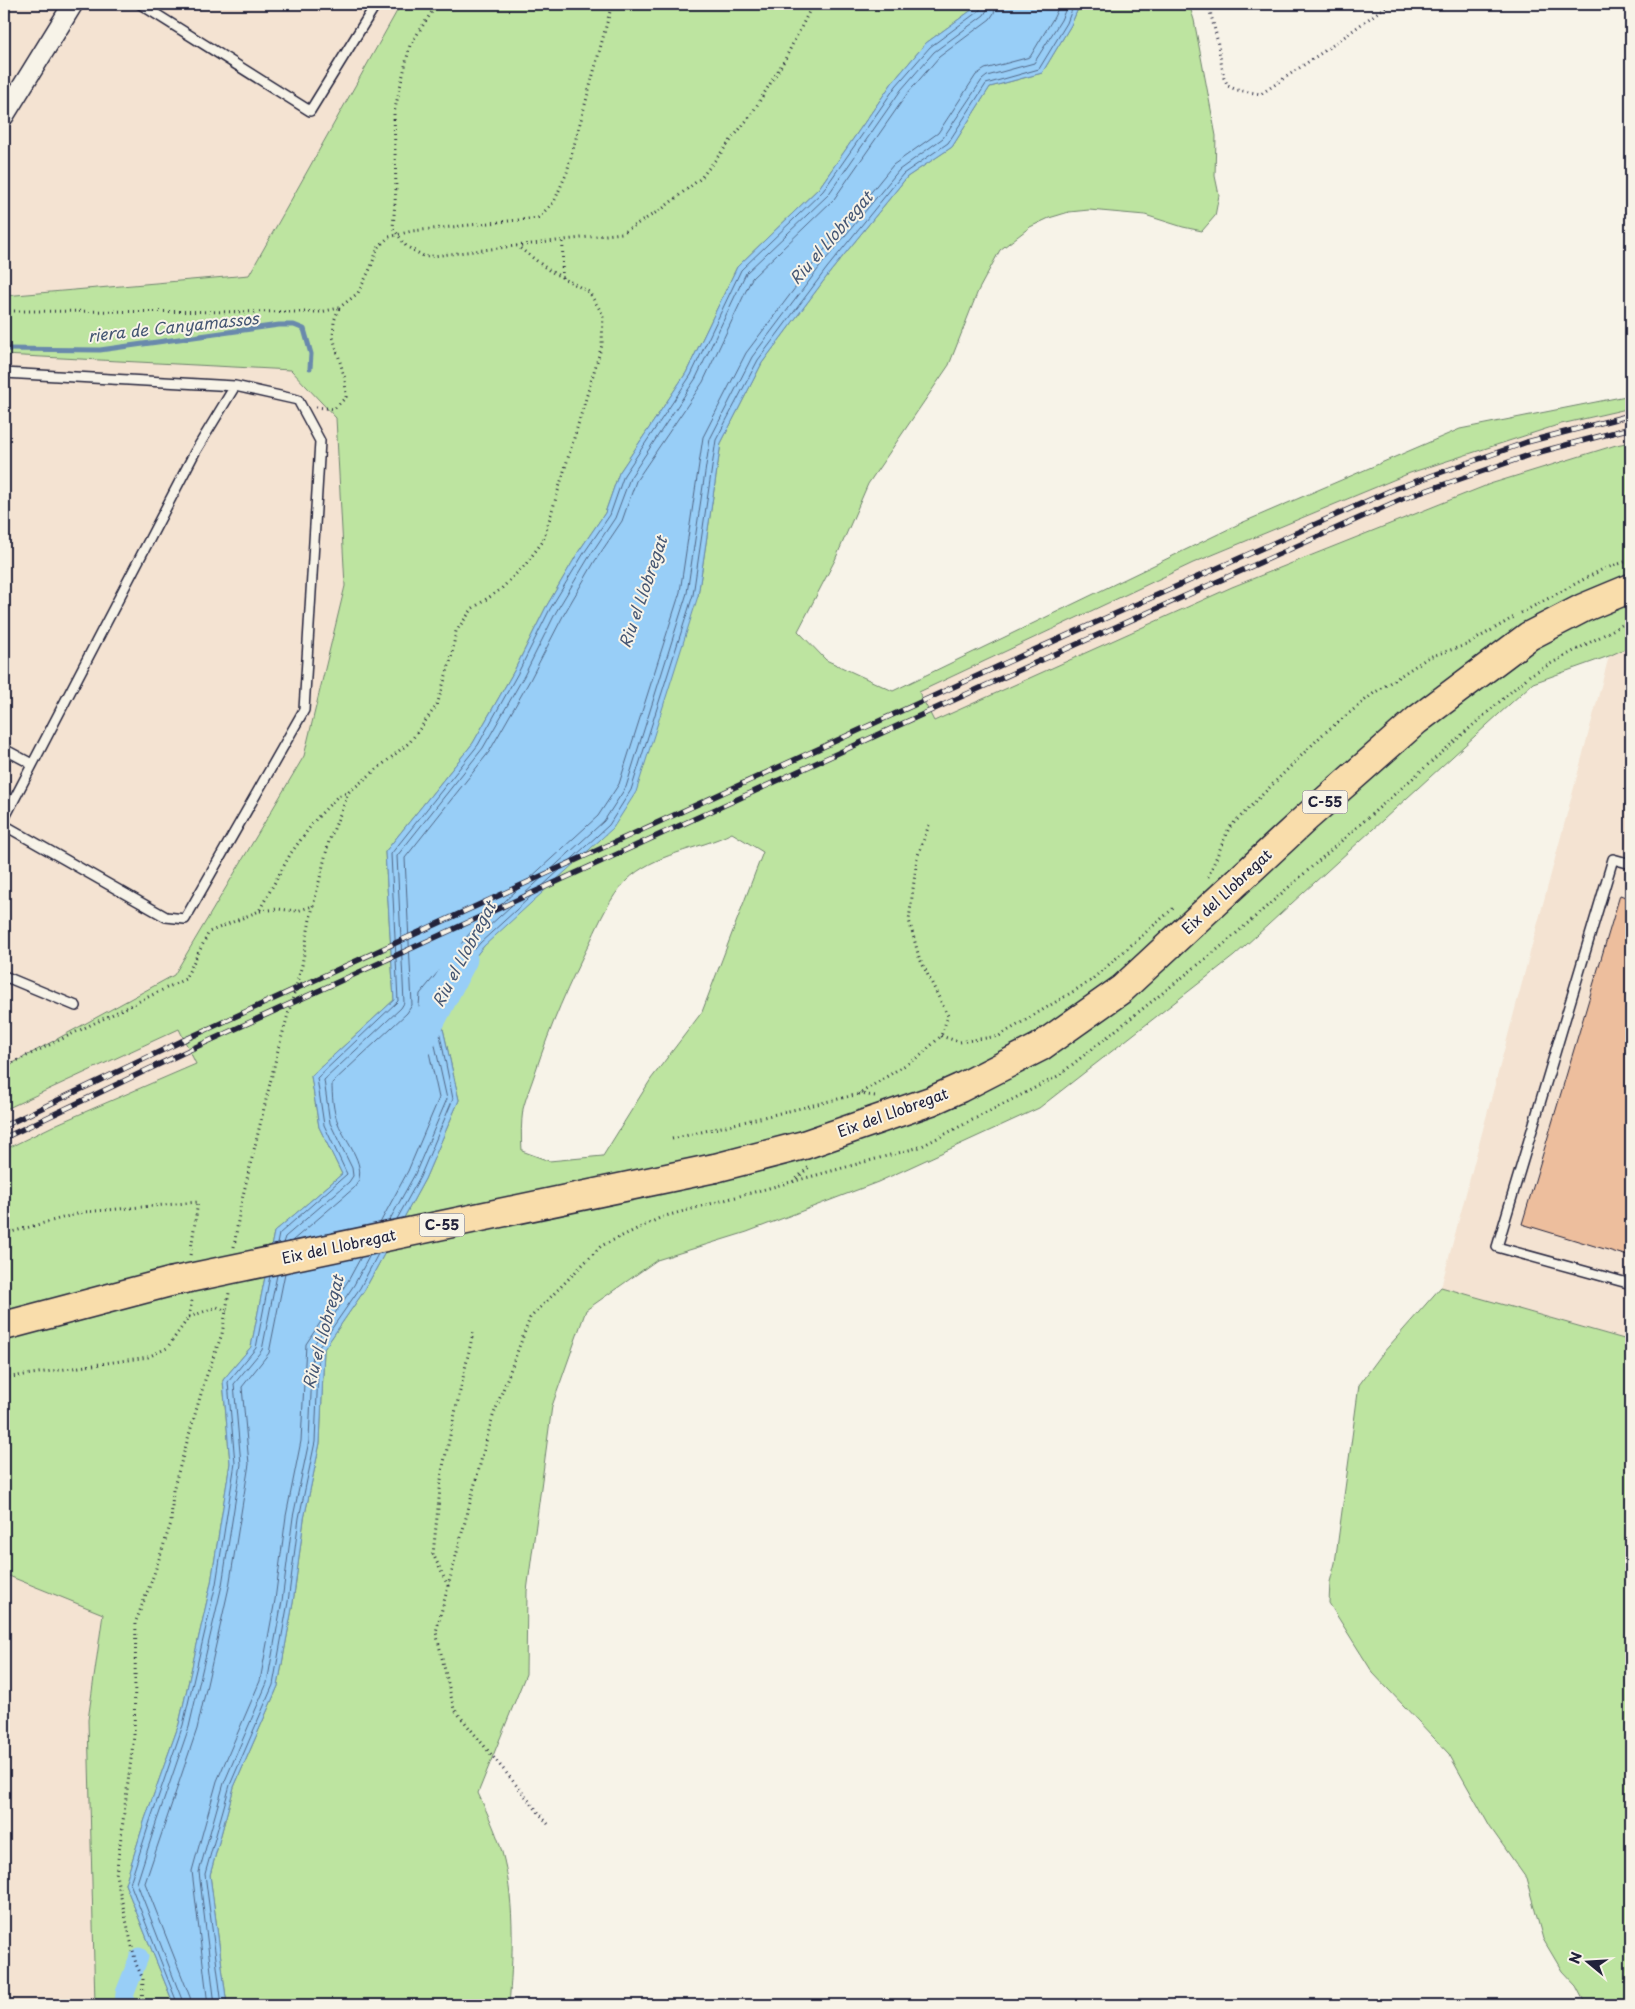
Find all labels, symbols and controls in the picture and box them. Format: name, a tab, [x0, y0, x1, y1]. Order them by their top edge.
water label: Riu el Llobregat	[783, 184, 879, 289]
water label: riera de Canyamassos	[86, 305, 261, 347]
water label: Riu el Llobregat	[612, 530, 673, 651]
road number: C-55	[1302, 790, 1348, 814]
street label: Eix del Llobregat	[1176, 843, 1276, 939]
water label: Riu el Llobregat	[425, 894, 502, 1011]
street label: Eix del Llobregat	[834, 1081, 951, 1142]
road number: C-55	[420, 1214, 464, 1236]
street label: Eix del Llobregat	[279, 1222, 398, 1269]
water label: Riu el Llobregat	[295, 1270, 349, 1391]
north arrow	[1562, 1936, 1612, 1986]
text: N	[1563, 1949, 1587, 1966]

